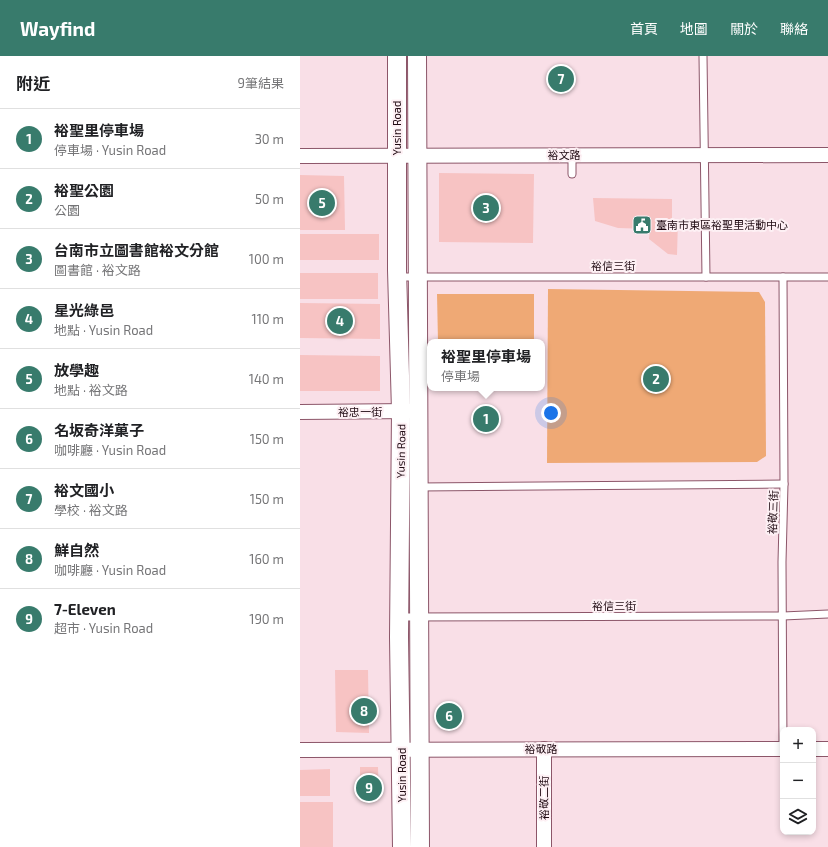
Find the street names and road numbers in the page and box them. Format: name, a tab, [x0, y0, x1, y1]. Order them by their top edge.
street label: Yusin Road	[390, 101, 403, 155]
street label: 裕文路	[548, 148, 581, 161]
street label: 裕信三街	[591, 259, 635, 272]
street label: 裕忠一街	[338, 405, 382, 418]
street label: Yusin Road	[394, 424, 407, 478]
street label: 裕敬三街	[765, 490, 780, 534]
street label: 裕信三街	[592, 599, 636, 612]
street label: 裕敬路	[525, 742, 558, 755]
street label: Yusin Road	[395, 748, 408, 802]
street label: 裕敬二街	[537, 776, 550, 820]

